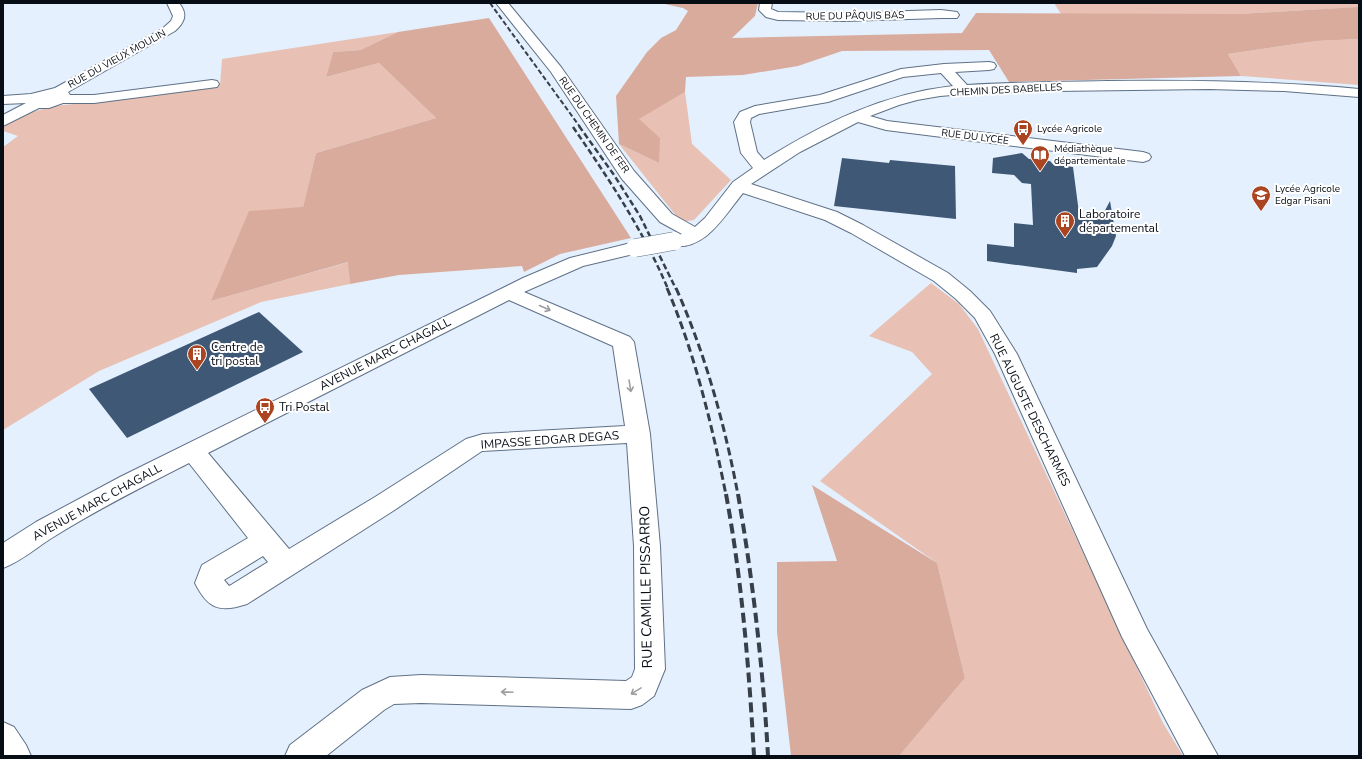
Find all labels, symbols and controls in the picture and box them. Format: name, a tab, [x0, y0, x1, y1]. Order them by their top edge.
street label: RUE DU PÂQUIS BAS	[806, 8, 904, 24]
street label: RUE DU VIEUX MOULIN	[65, 26, 169, 92]
street label: RUE DU CHEMIN DE FER	[555, 74, 633, 176]
street label: CHEMIN DES BABELLES	[949, 80, 1063, 100]
bus stop icon: Lycée Agricole	[1012, 118, 1034, 146]
place label: Lycée Agricole	[1037, 122, 1102, 136]
street label: RUE DU LYCÉE	[940, 126, 1010, 148]
place label: Médiathèque départementale	[1054, 142, 1125, 168]
library icon: Médiathèque départementale	[1029, 144, 1051, 172]
place label: Lycée Agricole Edgar Pisani	[1275, 182, 1340, 208]
school or university icon: Lycée Agricole Edgar Pisani	[1250, 184, 1272, 212]
place label: Laboratoire départemental	[1079, 206, 1159, 236]
building icon: Laboratoire départemental	[1054, 210, 1076, 238]
one-way arrow	[538, 305, 550, 312]
street label: AVENUE MARC CHAGALL	[317, 314, 454, 394]
street label: RUE AUGUSTE DESCHARMES	[986, 331, 1074, 489]
place label: Centre de tri postal	[211, 339, 263, 369]
building icon: Centre de tri postal	[186, 343, 208, 371]
one-way arrow	[626, 379, 634, 392]
bus stop icon: Tri Postal	[254, 396, 276, 424]
place label: Tri Postal	[279, 399, 330, 415]
street label: IMPASSE EDGAR DEGAS	[480, 427, 620, 453]
street label: AVENUE MARC CHAGALL	[29, 460, 165, 544]
street label: RUE CAMILLE PISSARRO	[635, 506, 657, 668]
one-way arrow	[630, 687, 641, 695]
one-way arrow	[501, 688, 514, 696]

